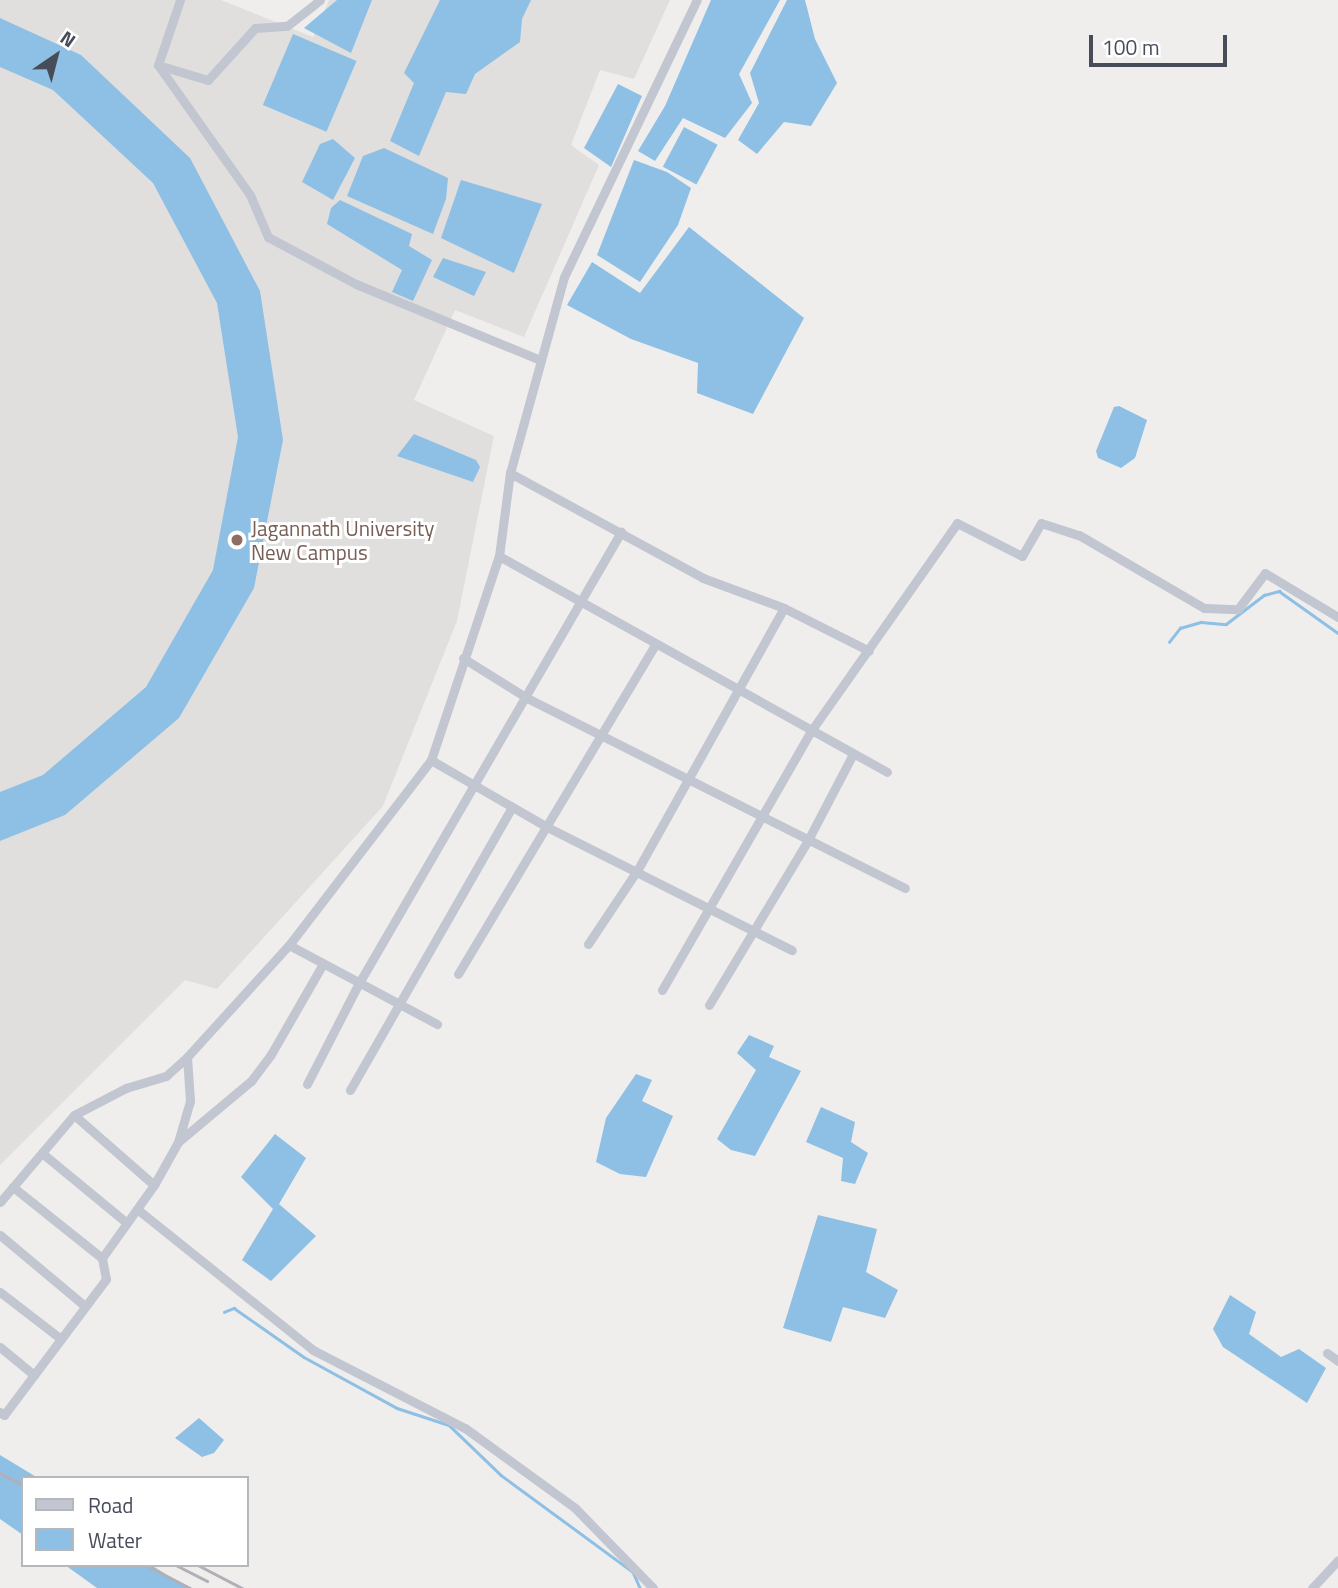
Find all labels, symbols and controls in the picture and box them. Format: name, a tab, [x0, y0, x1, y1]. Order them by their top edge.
north arrow	[21, 21, 91, 91]
scale bar	[1093, 21, 1231, 65]
text: N	[55, 23, 82, 54]
text: 100 m	[1102, 31, 1159, 63]
place label: Jagannath University New Campus	[251, 515, 434, 565]
marker: Jagannath University New Campus	[229, 532, 245, 548]
legend	[21, 1476, 248, 1567]
text: Road	[88, 1489, 133, 1521]
text: Water	[88, 1524, 142, 1556]

